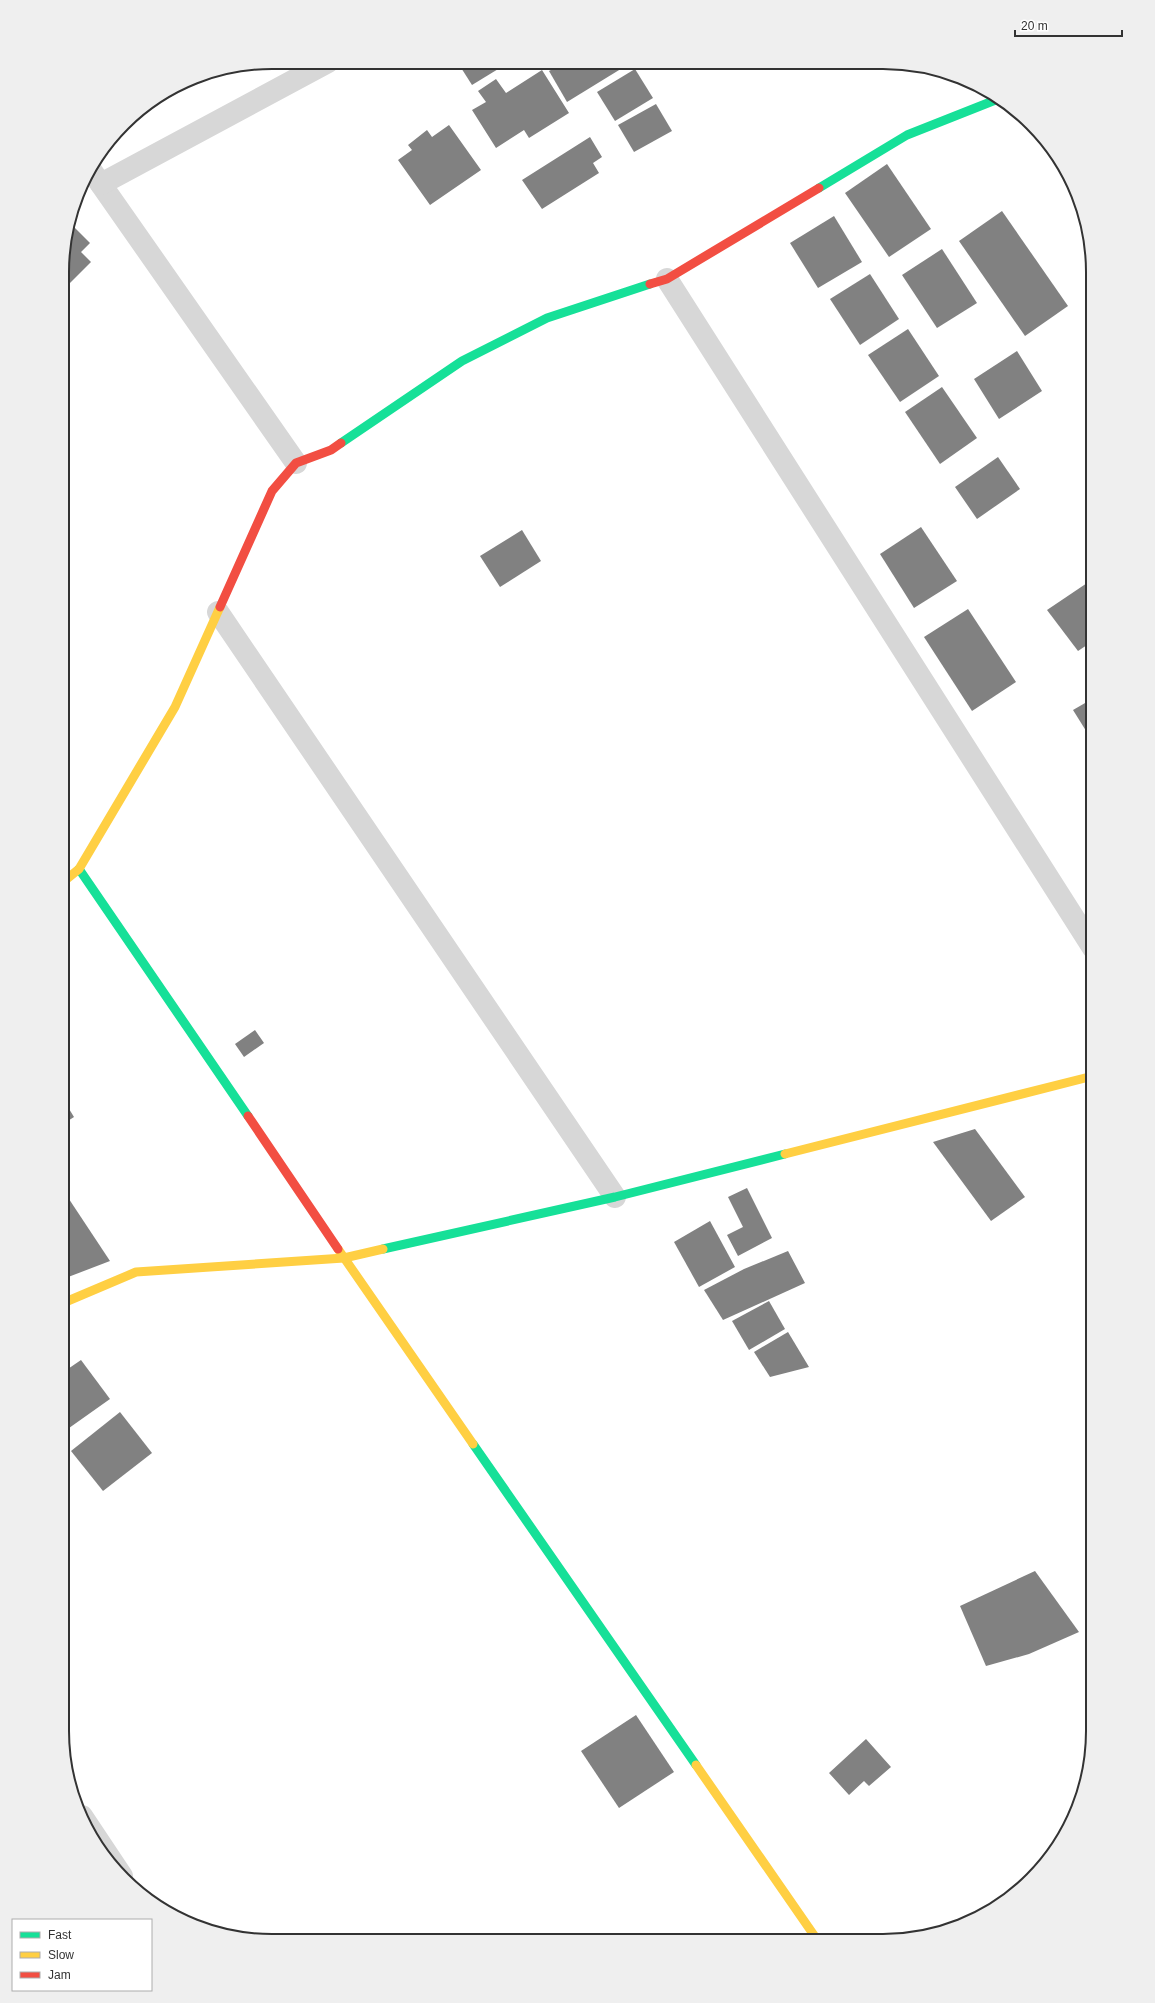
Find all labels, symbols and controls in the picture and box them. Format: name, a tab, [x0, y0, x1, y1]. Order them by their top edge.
scale bar	[1015, 12, 1122, 38]
text: 20 m	[1021, 19, 1048, 33]
legend	[12, 1919, 152, 1991]
text: Fast	[48, 1928, 72, 1942]
text: Slow	[48, 1948, 74, 1962]
text: Jam	[48, 1968, 71, 1982]

